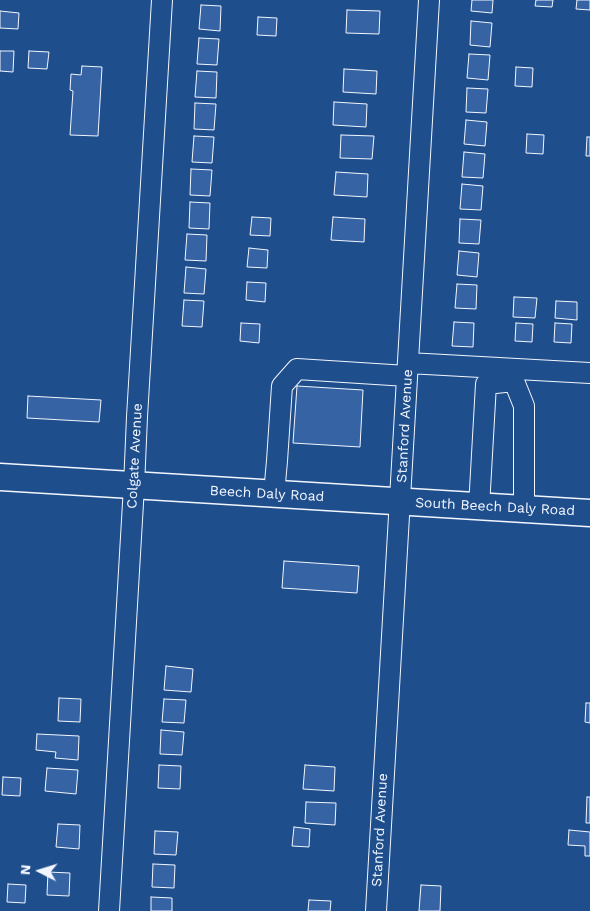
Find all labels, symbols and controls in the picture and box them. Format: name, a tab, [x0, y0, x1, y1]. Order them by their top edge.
street label: Stanford Avenue	[394, 369, 416, 483]
street label: Colgate Avenue	[124, 403, 146, 509]
street label: Beech Daly Road	[209, 483, 325, 505]
street label: South Beech Daly Road	[415, 494, 575, 520]
street label: Stanford Avenue	[369, 773, 391, 887]
north arrow	[15, 846, 65, 896]
text: N	[17, 864, 33, 876]

